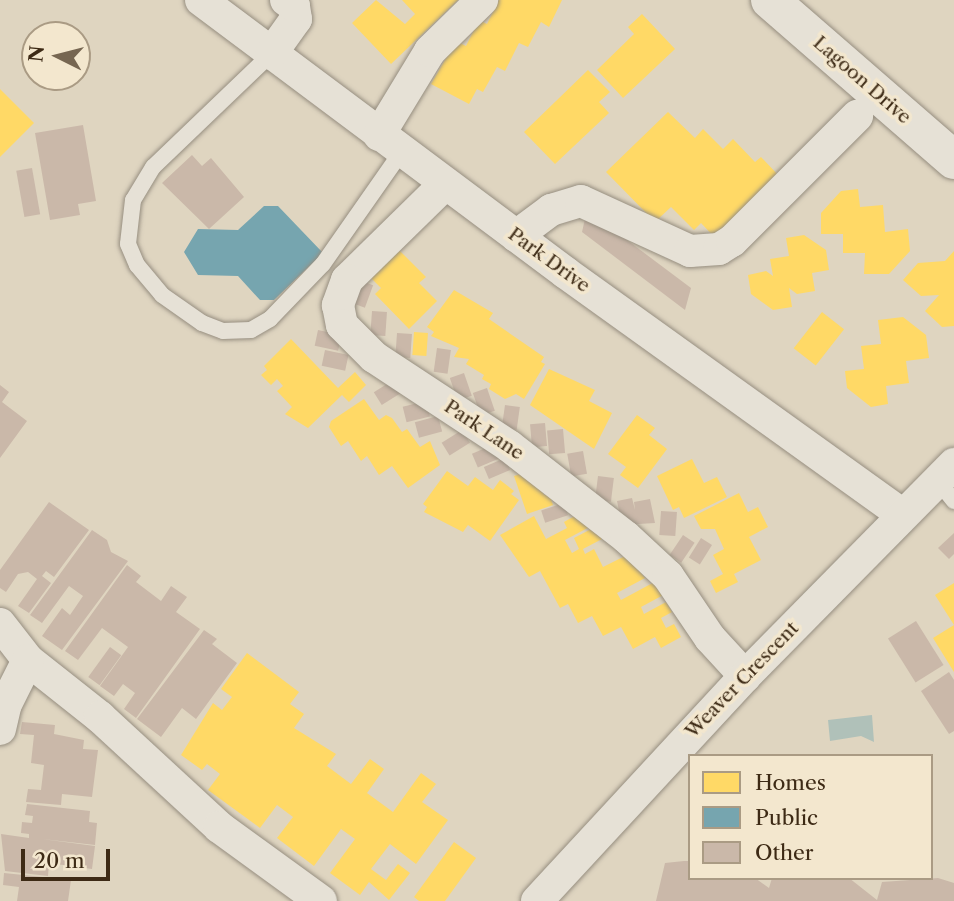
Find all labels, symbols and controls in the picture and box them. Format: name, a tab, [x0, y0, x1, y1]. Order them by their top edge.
north arrow	[21, 21, 91, 91]
street label: Lagoon Drive	[808, 31, 916, 129]
text: N	[24, 45, 49, 63]
street label: Park Drive	[504, 223, 594, 297]
street label: Park Lane	[440, 395, 528, 465]
street label: Weaver Crescent	[681, 617, 803, 743]
legend	[688, 754, 933, 880]
text: Homes	[755, 770, 826, 795]
text: Public	[755, 805, 818, 830]
scale bar	[24, 834, 114, 878]
text: Other	[755, 840, 814, 865]
text: 20 m	[34, 848, 85, 873]

